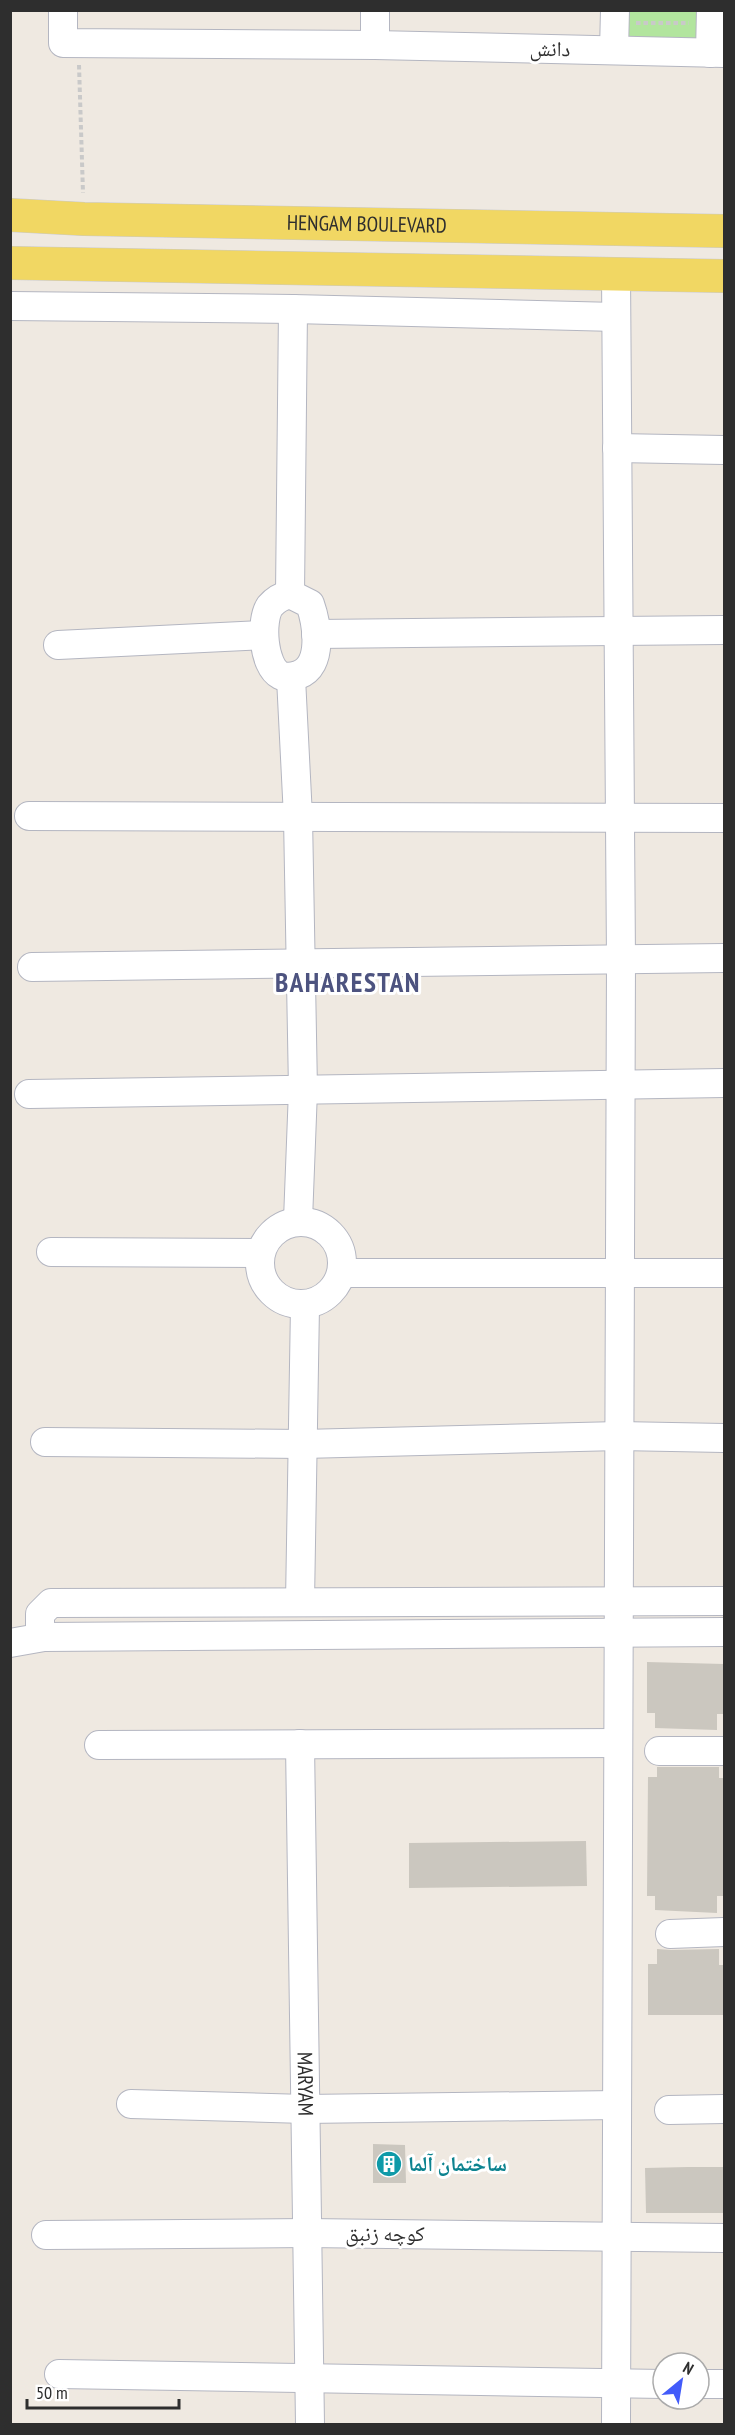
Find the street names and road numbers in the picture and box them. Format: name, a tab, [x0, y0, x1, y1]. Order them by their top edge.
street label: دانش	[529, 35, 571, 62]
street label: HENGAM BOULEVARD	[287, 209, 447, 239]
street label: MARYAM	[292, 2052, 319, 2116]
street label: کوچه زنبق	[345, 2220, 425, 2247]

